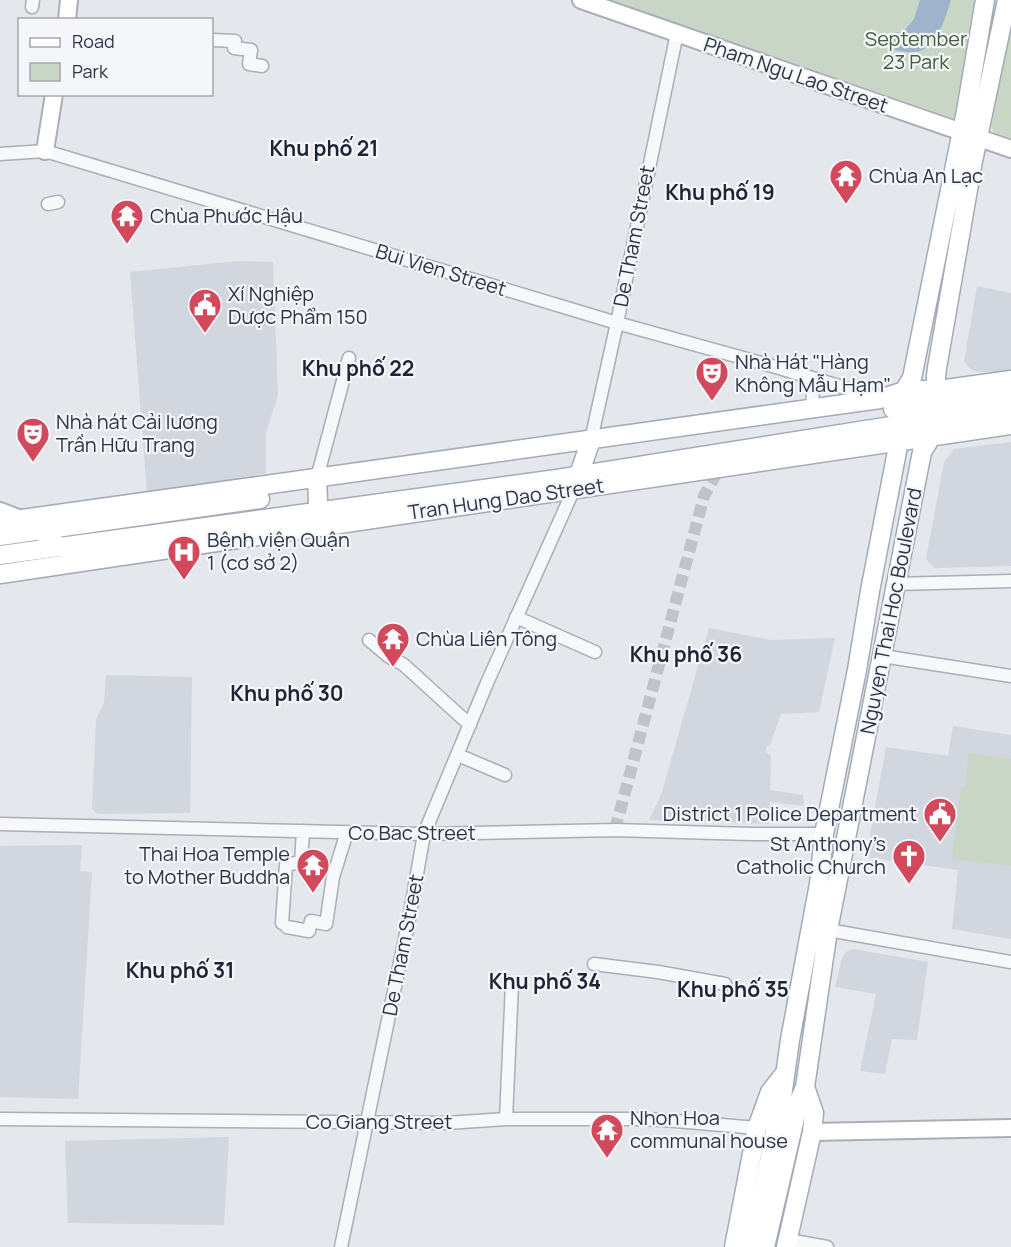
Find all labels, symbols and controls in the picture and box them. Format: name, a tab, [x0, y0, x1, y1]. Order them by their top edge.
legend	[18, 18, 213, 96]
park label: September 23 Park	[865, 25, 967, 75]
text: Road	[72, 29, 115, 53]
street label: Pham Ngu Lao Street	[700, 30, 892, 119]
text: Park	[72, 59, 109, 83]
district label: Khu phố 21	[269, 134, 379, 162]
temple icon: Chùa An Lạc	[828, 158, 864, 205]
place label: Chùa An Lạc	[869, 162, 983, 189]
street label: De Tham Street	[607, 163, 660, 309]
district label: Khu phố 19	[665, 178, 775, 206]
temple icon: Chùa Phước Hậu	[109, 198, 145, 245]
place label: Chùa Phước Hậu	[150, 202, 303, 229]
street label: Bui Vien Street	[373, 237, 510, 302]
place label: Xí Nghiệp Dược Phẩm 150	[228, 280, 368, 330]
public building icon: Xí Nghiệp Dược Phẩm 150	[187, 287, 223, 334]
place label: Nhà Hát "Hàng Không Mẫu Hạm"	[735, 348, 891, 398]
district label: Khu phố 22	[302, 354, 414, 382]
theatre icon: Nhà Hát "Hàng Không Mẫu Hạm"	[694, 355, 730, 402]
place label: Nhà hát Cải lương Trần Hữu Trang	[56, 408, 218, 458]
theatre icon: Nhà hát Cải lương Trần Hữu Trang	[15, 416, 51, 463]
street label: Tran Hung Dao Street	[406, 471, 605, 526]
street label: Nguyen Thai Hoc Boulevard	[853, 485, 928, 736]
place label: Bệnh viện Quận 1 (cơ sở 2)	[207, 526, 350, 576]
hospital icon: Bệnh viện Quận 1 (cơ sở 2)	[166, 534, 202, 581]
temple icon: Chùa Liên Tông	[375, 621, 411, 668]
place label: Chùa Liên Tông	[416, 625, 557, 652]
district label: Khu phố 36	[630, 640, 742, 668]
district label: Khu phố 30	[230, 679, 344, 707]
public building icon: District 1 Police Department	[922, 796, 958, 843]
place label: District 1 Police Department	[663, 800, 917, 827]
street label: Co Bac Street	[348, 819, 476, 846]
place label: St Anthony’s Catholic Church	[736, 830, 886, 880]
church icon: St Anthony’s Catholic Church	[891, 838, 927, 885]
place label: Thai Hoa Temple to Mother Buddha	[124, 840, 290, 890]
temple icon: Thai Hoa Temple to Mother Buddha	[295, 847, 331, 894]
street label: De Tham Street	[376, 872, 429, 1018]
district label: Khu phố 31	[126, 956, 234, 984]
district label: Khu phố 34	[489, 967, 601, 995]
district label: Khu phố 35	[677, 975, 789, 1003]
place label: Nhon Hoa communal house	[630, 1104, 788, 1154]
street label: Co Giang Street	[306, 1108, 452, 1135]
temple icon: Nhon Hoa communal house	[589, 1112, 625, 1159]

